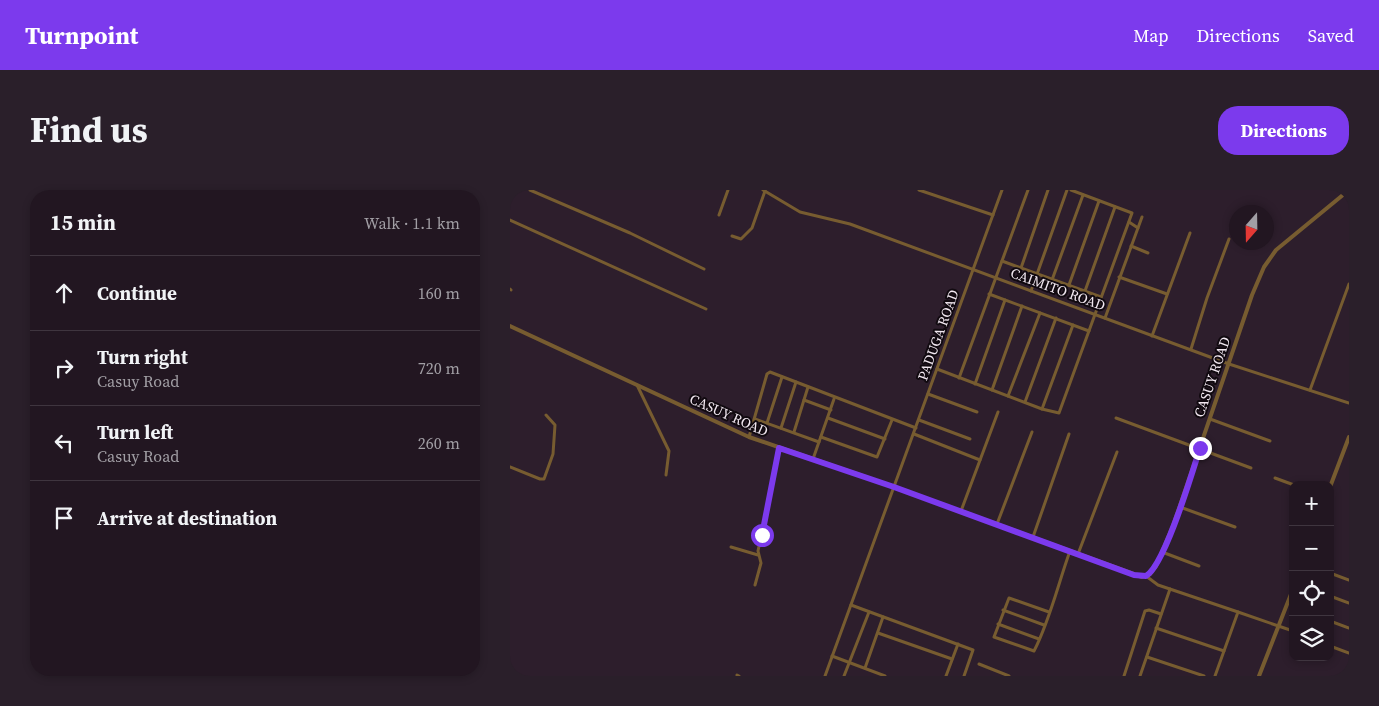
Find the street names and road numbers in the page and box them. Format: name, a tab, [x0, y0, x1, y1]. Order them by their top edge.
street label: CAIMITO ROAD	[1008, 263, 1108, 315]
street label: PADUGA ROAD	[912, 287, 964, 383]
street label: CASUY ROAD	[1189, 334, 1235, 420]
street label: CASUY ROAD	[687, 389, 772, 441]

